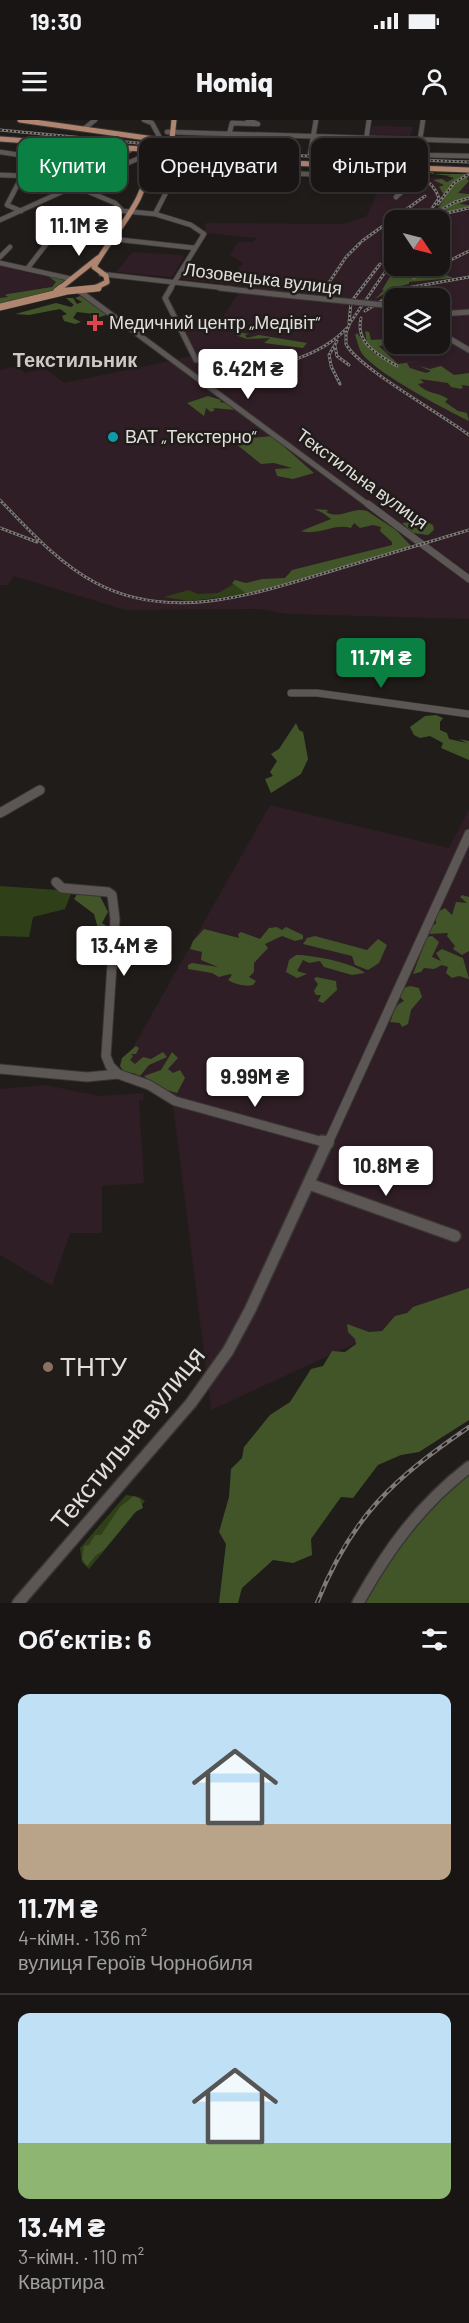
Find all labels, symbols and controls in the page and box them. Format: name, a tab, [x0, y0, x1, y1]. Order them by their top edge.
text: 19:30	[30, 8, 82, 34]
icon: menu	[18, 65, 51, 98]
text: Homiq	[196, 65, 273, 97]
icon: person	[418, 65, 451, 98]
chip: Купити	[18, 138, 127, 192]
chip: Орендувати	[139, 138, 299, 192]
chip: Фільтри	[311, 138, 428, 192]
pin: 11.1M ₴	[24, 206, 134, 257]
north arrow	[384, 210, 450, 276]
map controls	[384, 210, 450, 354]
text: 11.1M ₴	[50, 213, 108, 237]
street label: Лозовецька вулиця	[183, 257, 343, 299]
button: layers	[384, 288, 450, 354]
place label: Медичний центр „Медівіт“	[109, 311, 320, 333]
marker: Медичний центр „Медівіт“	[86, 314, 104, 332]
district label: Текстильник	[13, 347, 138, 371]
pin: 6.42M ₴	[193, 349, 303, 400]
text: 6.42M ₴	[212, 356, 284, 380]
street label: Текстильна вулиця	[293, 423, 433, 533]
place label: ВАТ „Текстерно“	[125, 425, 257, 447]
marker: ВАТ „Текстерно“	[106, 430, 120, 444]
pin: 11.7M ₴	[326, 638, 436, 689]
text: 11.7M ₴	[350, 645, 412, 669]
pin: 13.4M ₴	[69, 926, 179, 977]
text: 13.4M ₴	[90, 933, 158, 957]
pin: 9.99M ₴	[200, 1057, 310, 1108]
text: 9.99M ₴	[221, 1064, 289, 1088]
pin: 10.8M ₴	[331, 1146, 441, 1197]
text: 10.8M ₴	[353, 1153, 419, 1177]
street label: Текстильна вулиця	[43, 1339, 210, 1535]
place label: ТНТУ	[60, 1350, 128, 1381]
marker: ТНТУ	[41, 1360, 55, 1374]
text: Об’єктів: 6	[18, 1623, 152, 1654]
icon: filters	[418, 1623, 451, 1656]
icon: home	[181, 1733, 289, 1841]
text: 11.7M ₴	[18, 1892, 98, 1923]
text: 4-кімн. · 136 m²	[18, 1925, 147, 1949]
text: вулиця Героїв Чорнобиля	[18, 1950, 253, 1974]
icon: home	[181, 2052, 289, 2160]
text: 13.4M ₴	[18, 2211, 105, 2242]
text: 3-кімн. · 110 m²	[18, 2244, 144, 2268]
text: Квартира	[18, 2269, 104, 2293]

